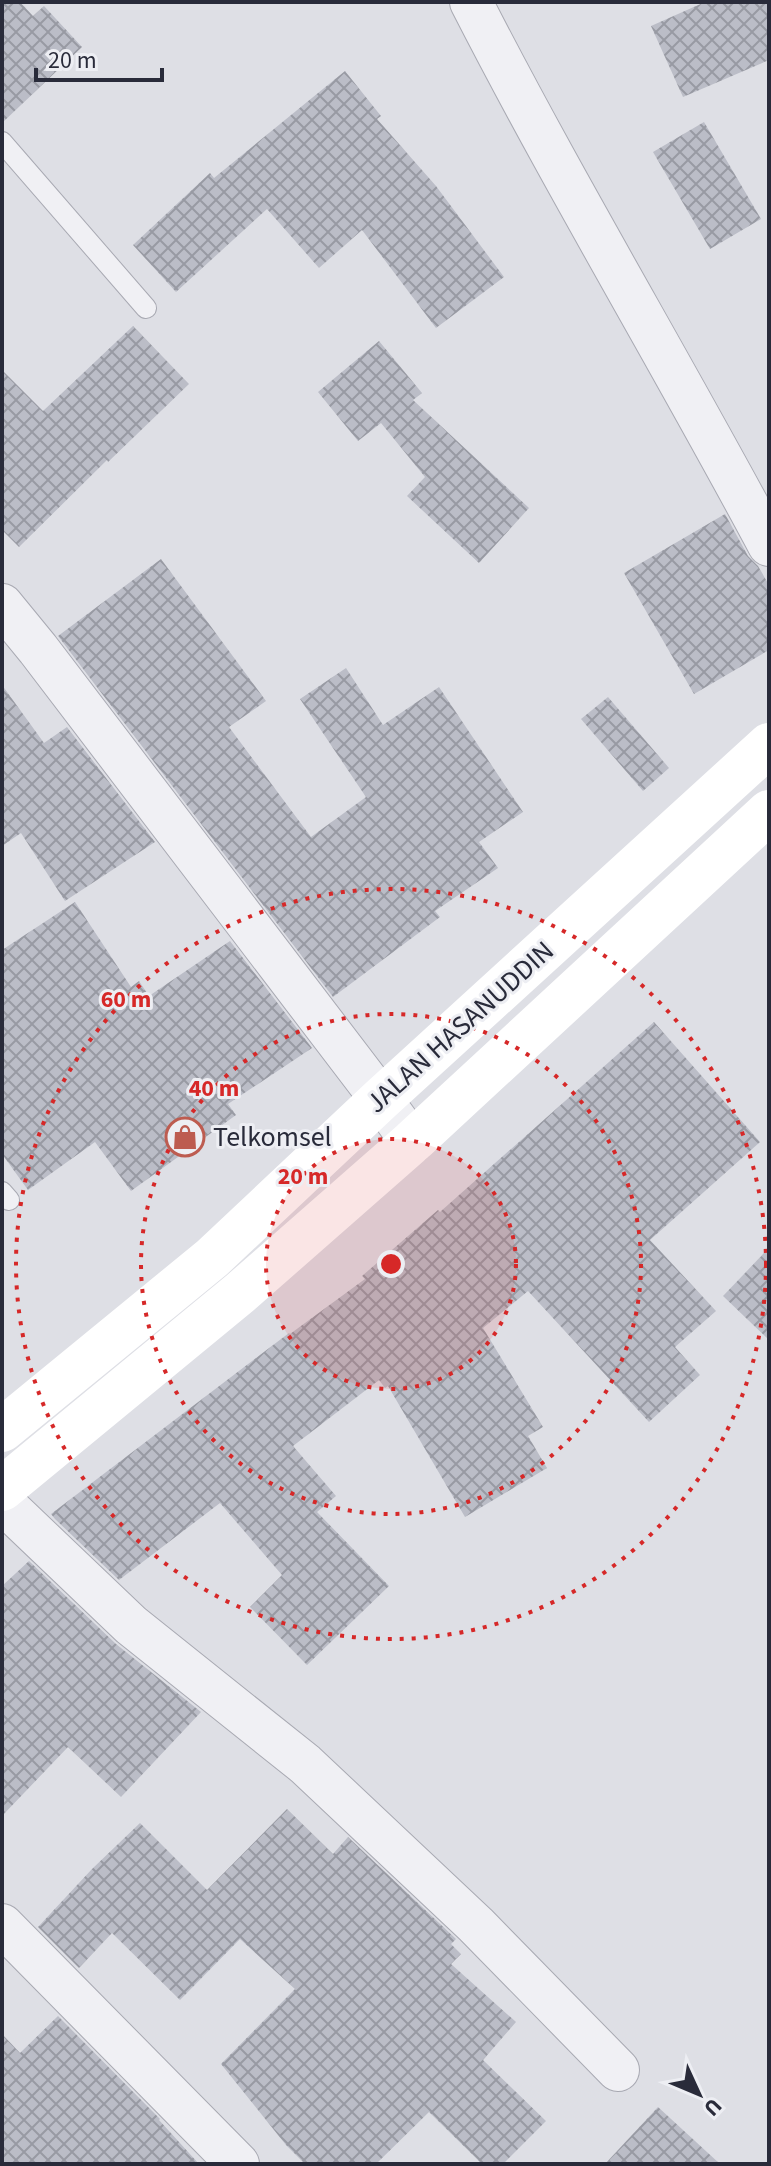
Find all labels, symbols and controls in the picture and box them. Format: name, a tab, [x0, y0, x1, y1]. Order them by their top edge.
scale bar	[36, 32, 162, 82]
text: 20 m	[48, 43, 97, 78]
street label: JALAN HASANUDDIN	[357, 932, 563, 1122]
text: 60 m	[101, 982, 151, 1017]
text: 40 m	[189, 1071, 239, 1106]
shop icon: Telkomsel	[164, 1116, 206, 1158]
place label: Telkomsel	[213, 1117, 332, 1157]
text: 20 m	[278, 1159, 328, 1194]
centre of rings	[377, 1250, 405, 1278]
north arrow	[659, 2054, 739, 2134]
text: U	[696, 2091, 729, 2124]

